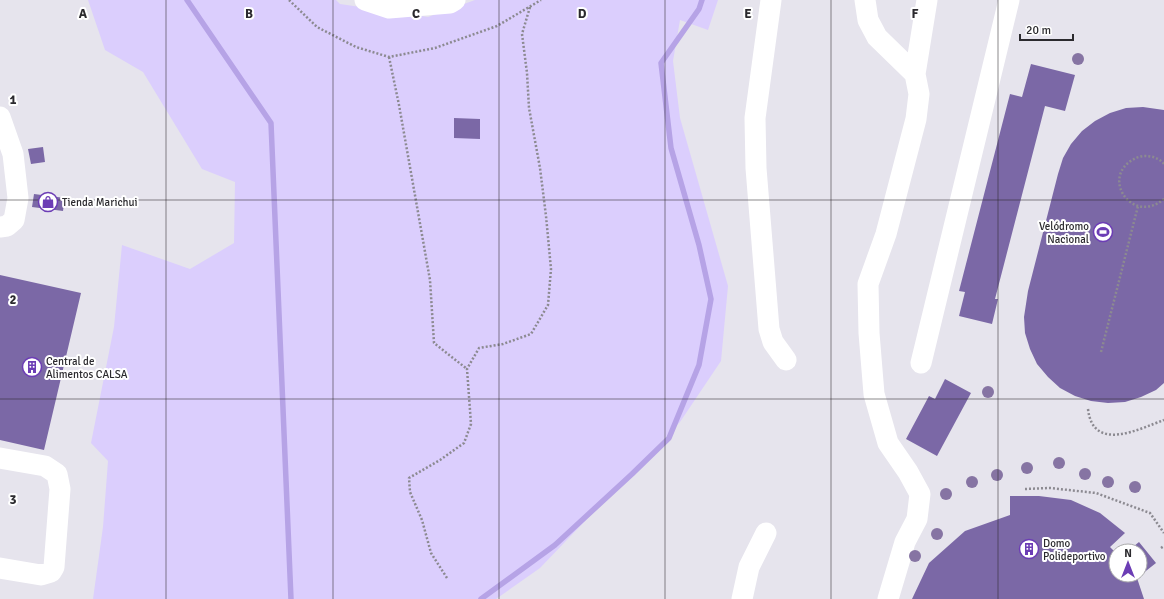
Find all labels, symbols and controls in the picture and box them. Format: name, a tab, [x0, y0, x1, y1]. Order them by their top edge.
text: A	[79, 6, 88, 22]
text: B	[245, 6, 253, 22]
text: C	[412, 6, 420, 22]
text: D	[578, 6, 587, 22]
text: E	[744, 6, 752, 22]
text: F	[912, 6, 919, 22]
scale bar	[1020, 16, 1073, 42]
text: 20 m	[1026, 23, 1051, 38]
text: 1	[9, 92, 17, 108]
shop icon: Tienda Marichui	[37, 191, 59, 213]
place label: Tienda Marichui	[62, 196, 138, 209]
place label: Velódromo Nacional	[1039, 220, 1089, 246]
sports icon: Velódromo Nacional	[1092, 221, 1114, 243]
text: 2	[9, 292, 17, 308]
place label: Central de Alimentos CALSA	[46, 355, 128, 381]
building icon: Central de Alimentos CALSA	[21, 356, 43, 378]
text: 3	[9, 492, 17, 508]
place label: Domo Polideportivo	[1043, 537, 1106, 563]
building icon: Domo Polideportivo	[1018, 538, 1040, 560]
north arrow	[1108, 543, 1148, 583]
text: N	[1124, 547, 1132, 560]

